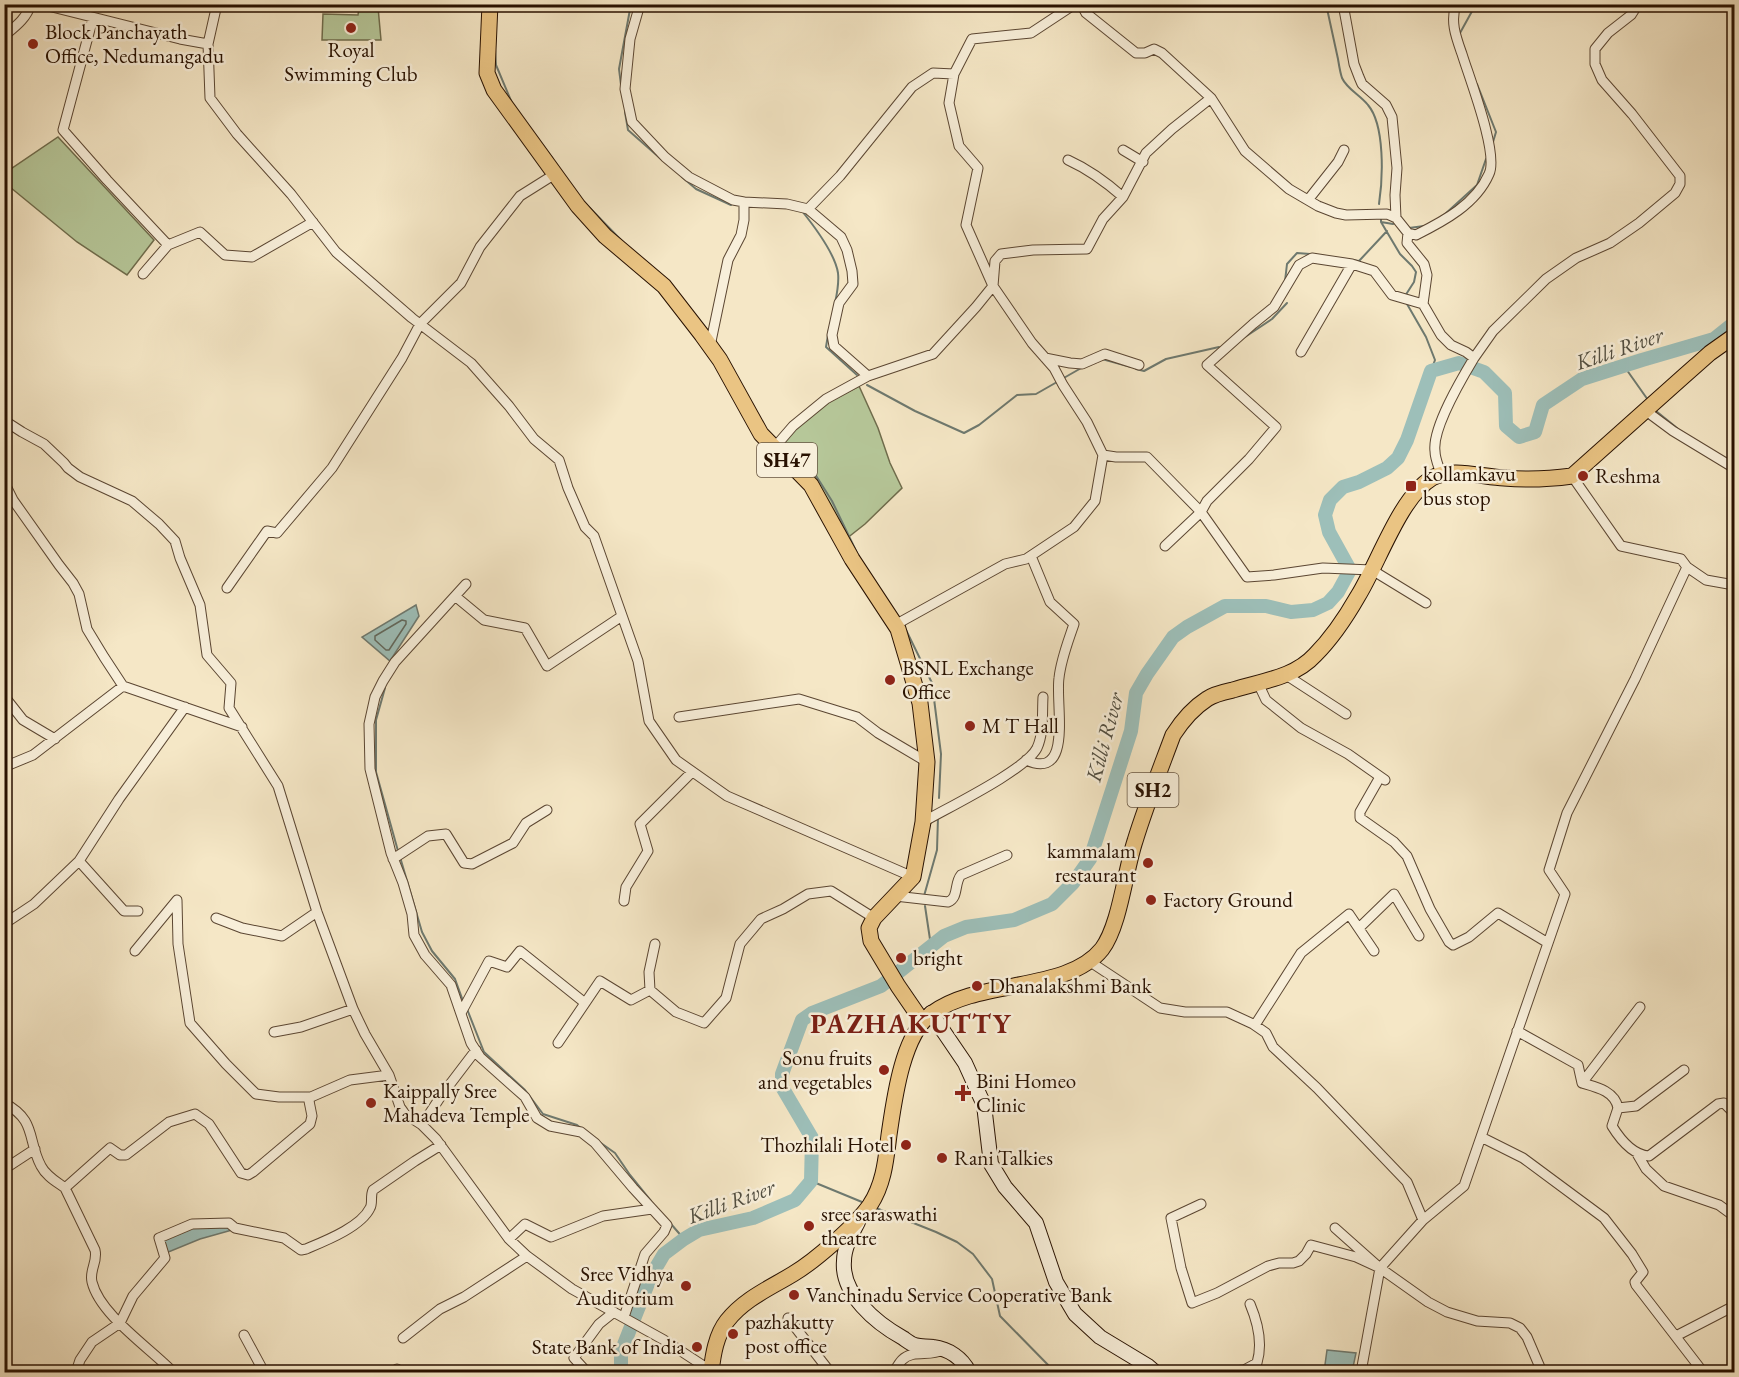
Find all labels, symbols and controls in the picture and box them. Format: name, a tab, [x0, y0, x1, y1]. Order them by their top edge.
place label: Block Panchayath Office, Nedumangadu	[45, 18, 224, 69]
marker: Royal Swimming Club	[344, 21, 358, 35]
place label: Royal Swimming Club	[284, 36, 418, 87]
marker: Block Panchayath Office, Nedumangadu	[26, 37, 40, 51]
water label: Killi River	[1571, 319, 1668, 377]
road number: SH47	[757, 443, 817, 477]
place label: kollamkavu bus stop	[1423, 460, 1516, 511]
place label: Reshma	[1595, 462, 1661, 489]
marker: Reshma	[1576, 469, 1590, 483]
marker: kollamkavu bus stop	[1404, 479, 1418, 493]
place label: BSNL Exchange Office	[902, 654, 1034, 705]
marker: BSNL Exchange Office	[883, 673, 897, 687]
water label: Killi River	[1078, 688, 1131, 786]
place label: M T Hall	[982, 712, 1059, 739]
marker: M T Hall	[963, 719, 977, 733]
road number: SH2	[1128, 773, 1178, 807]
place label: kammalam restaurant	[1047, 837, 1136, 888]
marker: kammalam restaurant	[1141, 856, 1155, 870]
place label: Factory Ground	[1163, 886, 1293, 913]
marker: Factory Ground	[1144, 893, 1158, 907]
place label: bright	[913, 944, 963, 971]
marker: bright	[894, 951, 908, 965]
place label: Dhanalakshmi Bank	[989, 972, 1153, 999]
marker: Dhanalakshmi Bank	[970, 979, 984, 993]
district label: PAZHAKUTTY	[810, 1006, 1012, 1041]
place label: Sonu fruits and vegetables	[758, 1044, 872, 1095]
marker: Sonu fruits and vegetables	[877, 1063, 891, 1077]
place label: Bini Homeo Clinic	[976, 1067, 1076, 1118]
place label: Kaippally Sree Mahadeva Temple	[383, 1077, 530, 1128]
marker: Bini Homeo Clinic	[954, 1084, 972, 1102]
marker: Kaippally Sree Mahadeva Temple	[364, 1096, 378, 1110]
place label: Thozhilali Hotel	[760, 1131, 894, 1158]
marker: Thozhilali Hotel	[899, 1138, 913, 1152]
place label: Rani Talkies	[954, 1144, 1053, 1171]
marker: Rani Talkies	[935, 1151, 949, 1165]
water label: Killi River	[683, 1172, 780, 1231]
place label: sree saraswathi theatre	[821, 1200, 938, 1251]
marker: sree saraswathi theatre	[802, 1219, 816, 1233]
place label: Sree Vidhya Auditorium	[575, 1260, 675, 1311]
marker: Sree Vidhya Auditorium	[679, 1279, 693, 1293]
place label: Vanchinadu Service Cooperative Bank	[806, 1281, 1113, 1308]
marker: Vanchinadu Service Cooperative Bank	[787, 1288, 801, 1302]
place label: pazhakutty post office	[745, 1308, 835, 1359]
marker: pazhakutty post office	[726, 1327, 740, 1341]
place label: State Bank of India	[532, 1333, 686, 1360]
marker: State Bank of India	[690, 1340, 704, 1354]

